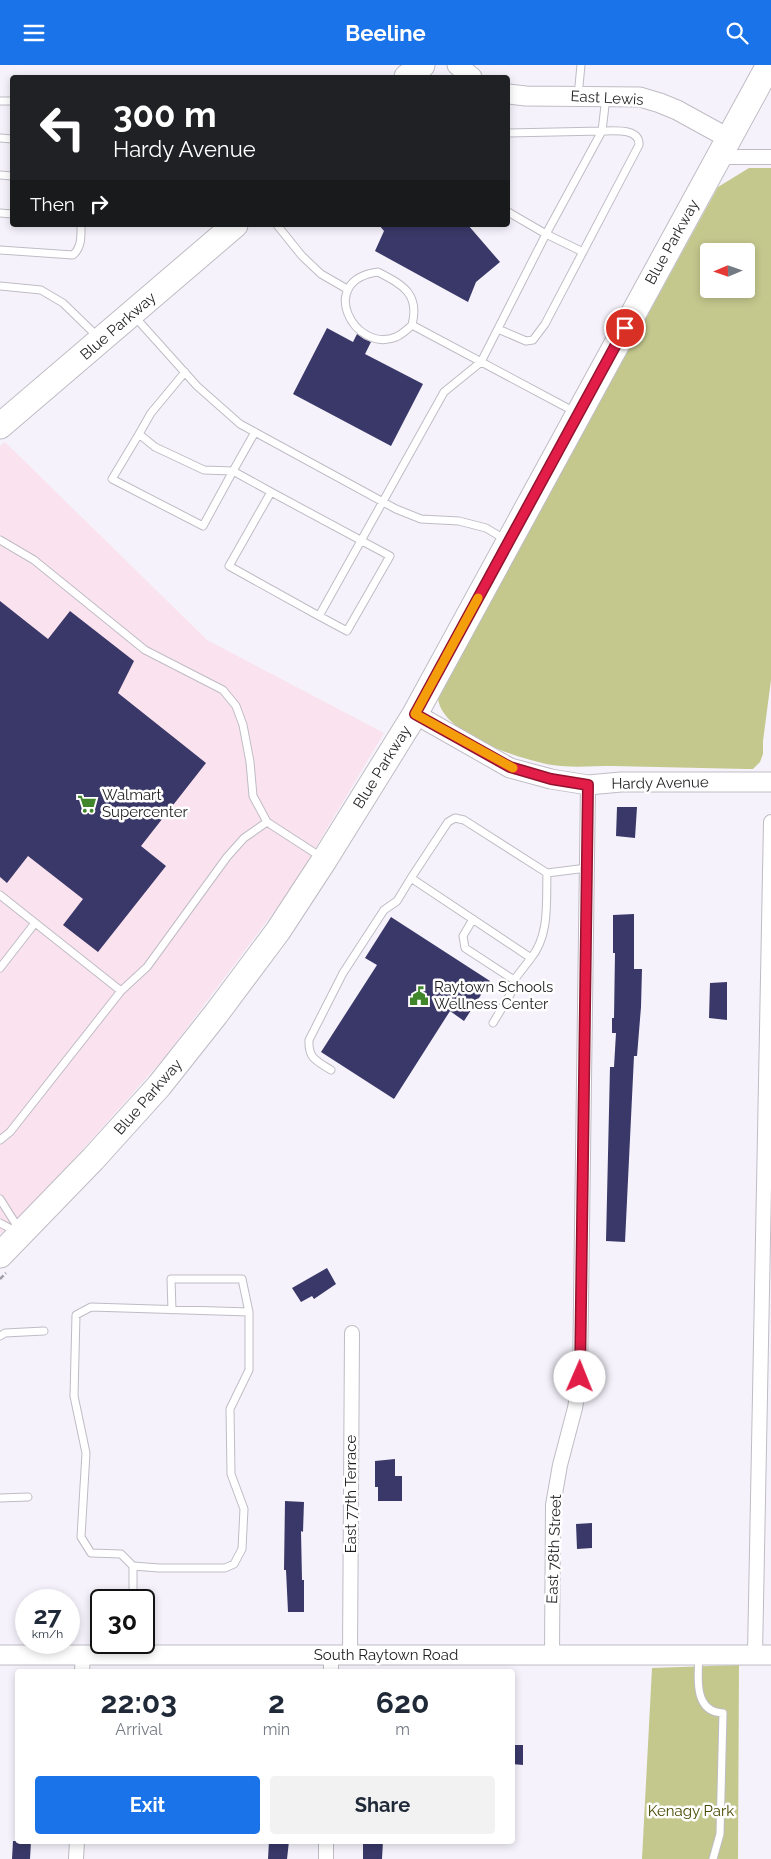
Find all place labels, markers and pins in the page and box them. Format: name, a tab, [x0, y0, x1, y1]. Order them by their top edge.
pin	[604, 307, 646, 349]
place label: Walmart Supercenter	[102, 786, 188, 821]
supermarket icon: Walmart Supercenter	[76, 793, 98, 815]
place label: Raytown Schools Wellness Center	[434, 978, 553, 1013]
public building icon: Raytown Schools Wellness Center	[408, 985, 430, 1007]

